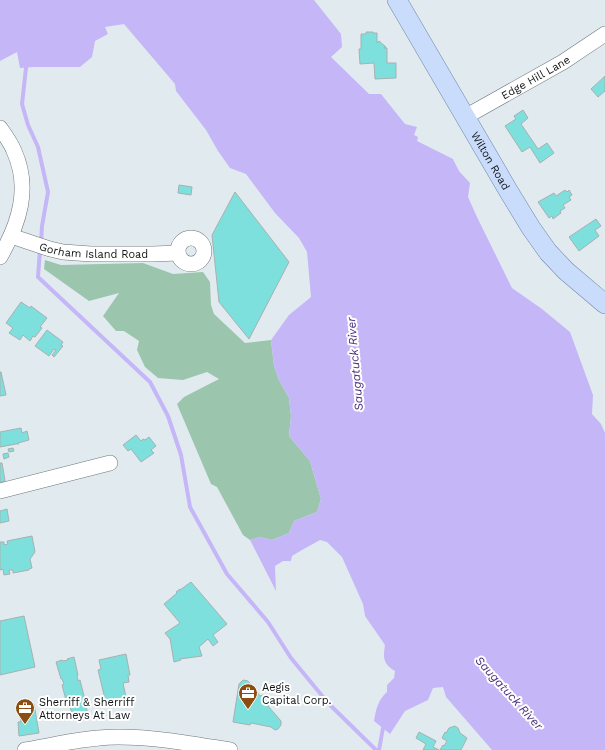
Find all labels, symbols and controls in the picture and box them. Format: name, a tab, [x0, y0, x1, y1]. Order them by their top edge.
street label: Edge Hill Lane	[499, 53, 573, 102]
street label: Wilton Road	[468, 129, 512, 192]
street label: Gorham Island Road	[38, 240, 148, 261]
water label: Saugatuck River	[344, 315, 366, 411]
water label: Saugatuck River	[472, 653, 547, 734]
place label: Aegis Capital Corp.	[262, 681, 331, 707]
office icon: Aegis Capital Corp.	[237, 682, 259, 710]
place label: Sherriff & Sherriff Attorneys At Law	[39, 696, 135, 722]
office icon: Sherriff & Sherriff Attorneys At Law	[14, 697, 36, 725]

